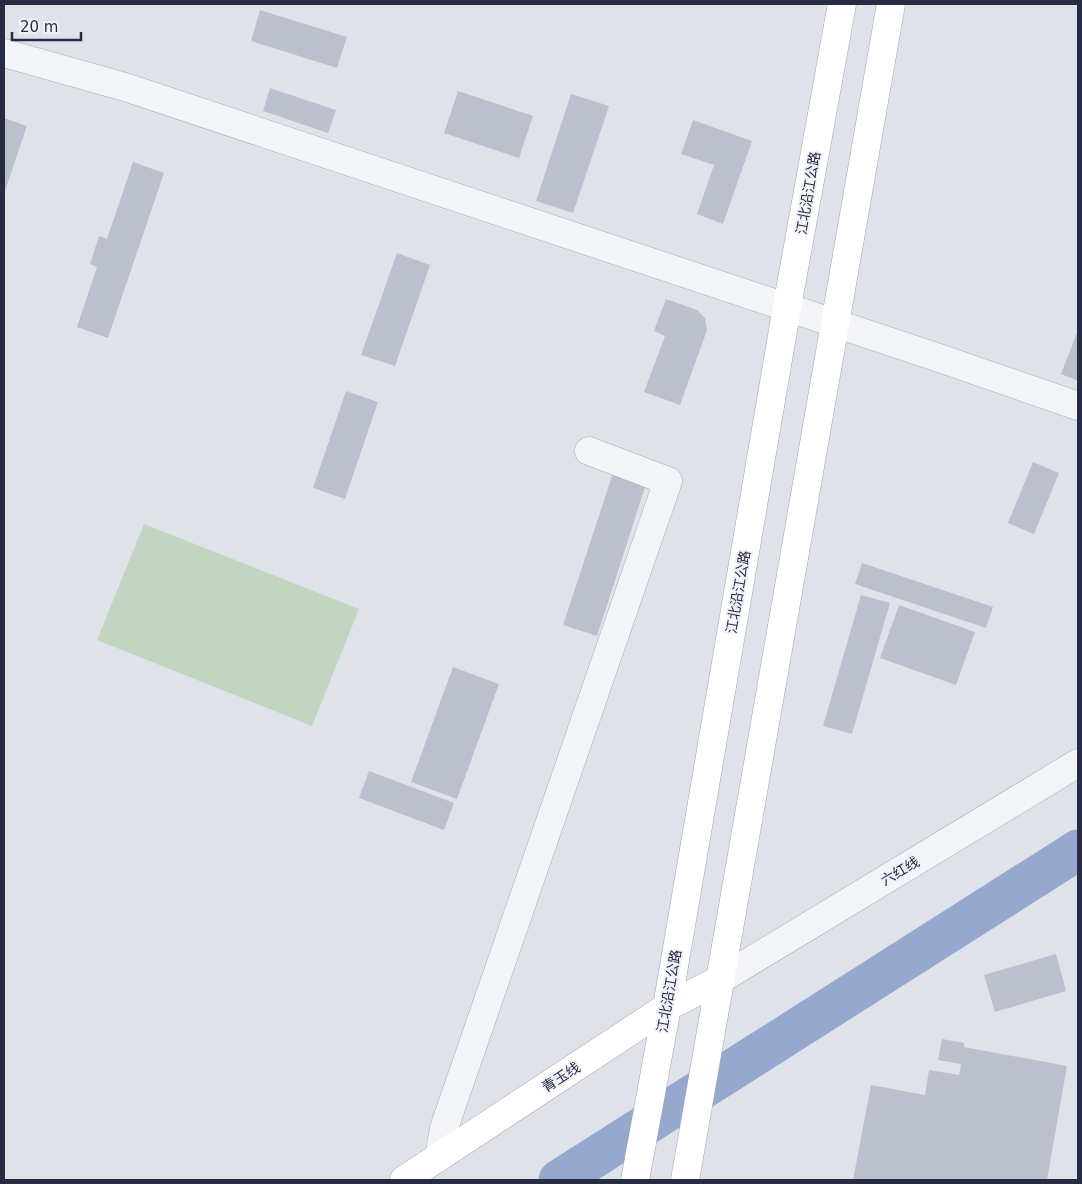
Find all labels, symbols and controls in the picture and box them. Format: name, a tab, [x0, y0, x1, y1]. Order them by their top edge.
scale bar	[12, 10, 81, 42]
text: 20 m	[20, 18, 58, 36]
street label: 江北沿江公路	[793, 150, 823, 236]
street label: 江北沿江公路	[723, 549, 753, 635]
street label: 六红线	[878, 853, 922, 889]
street label: 江北沿江公路	[654, 948, 684, 1034]
street label: 青玉线	[539, 1059, 583, 1095]

